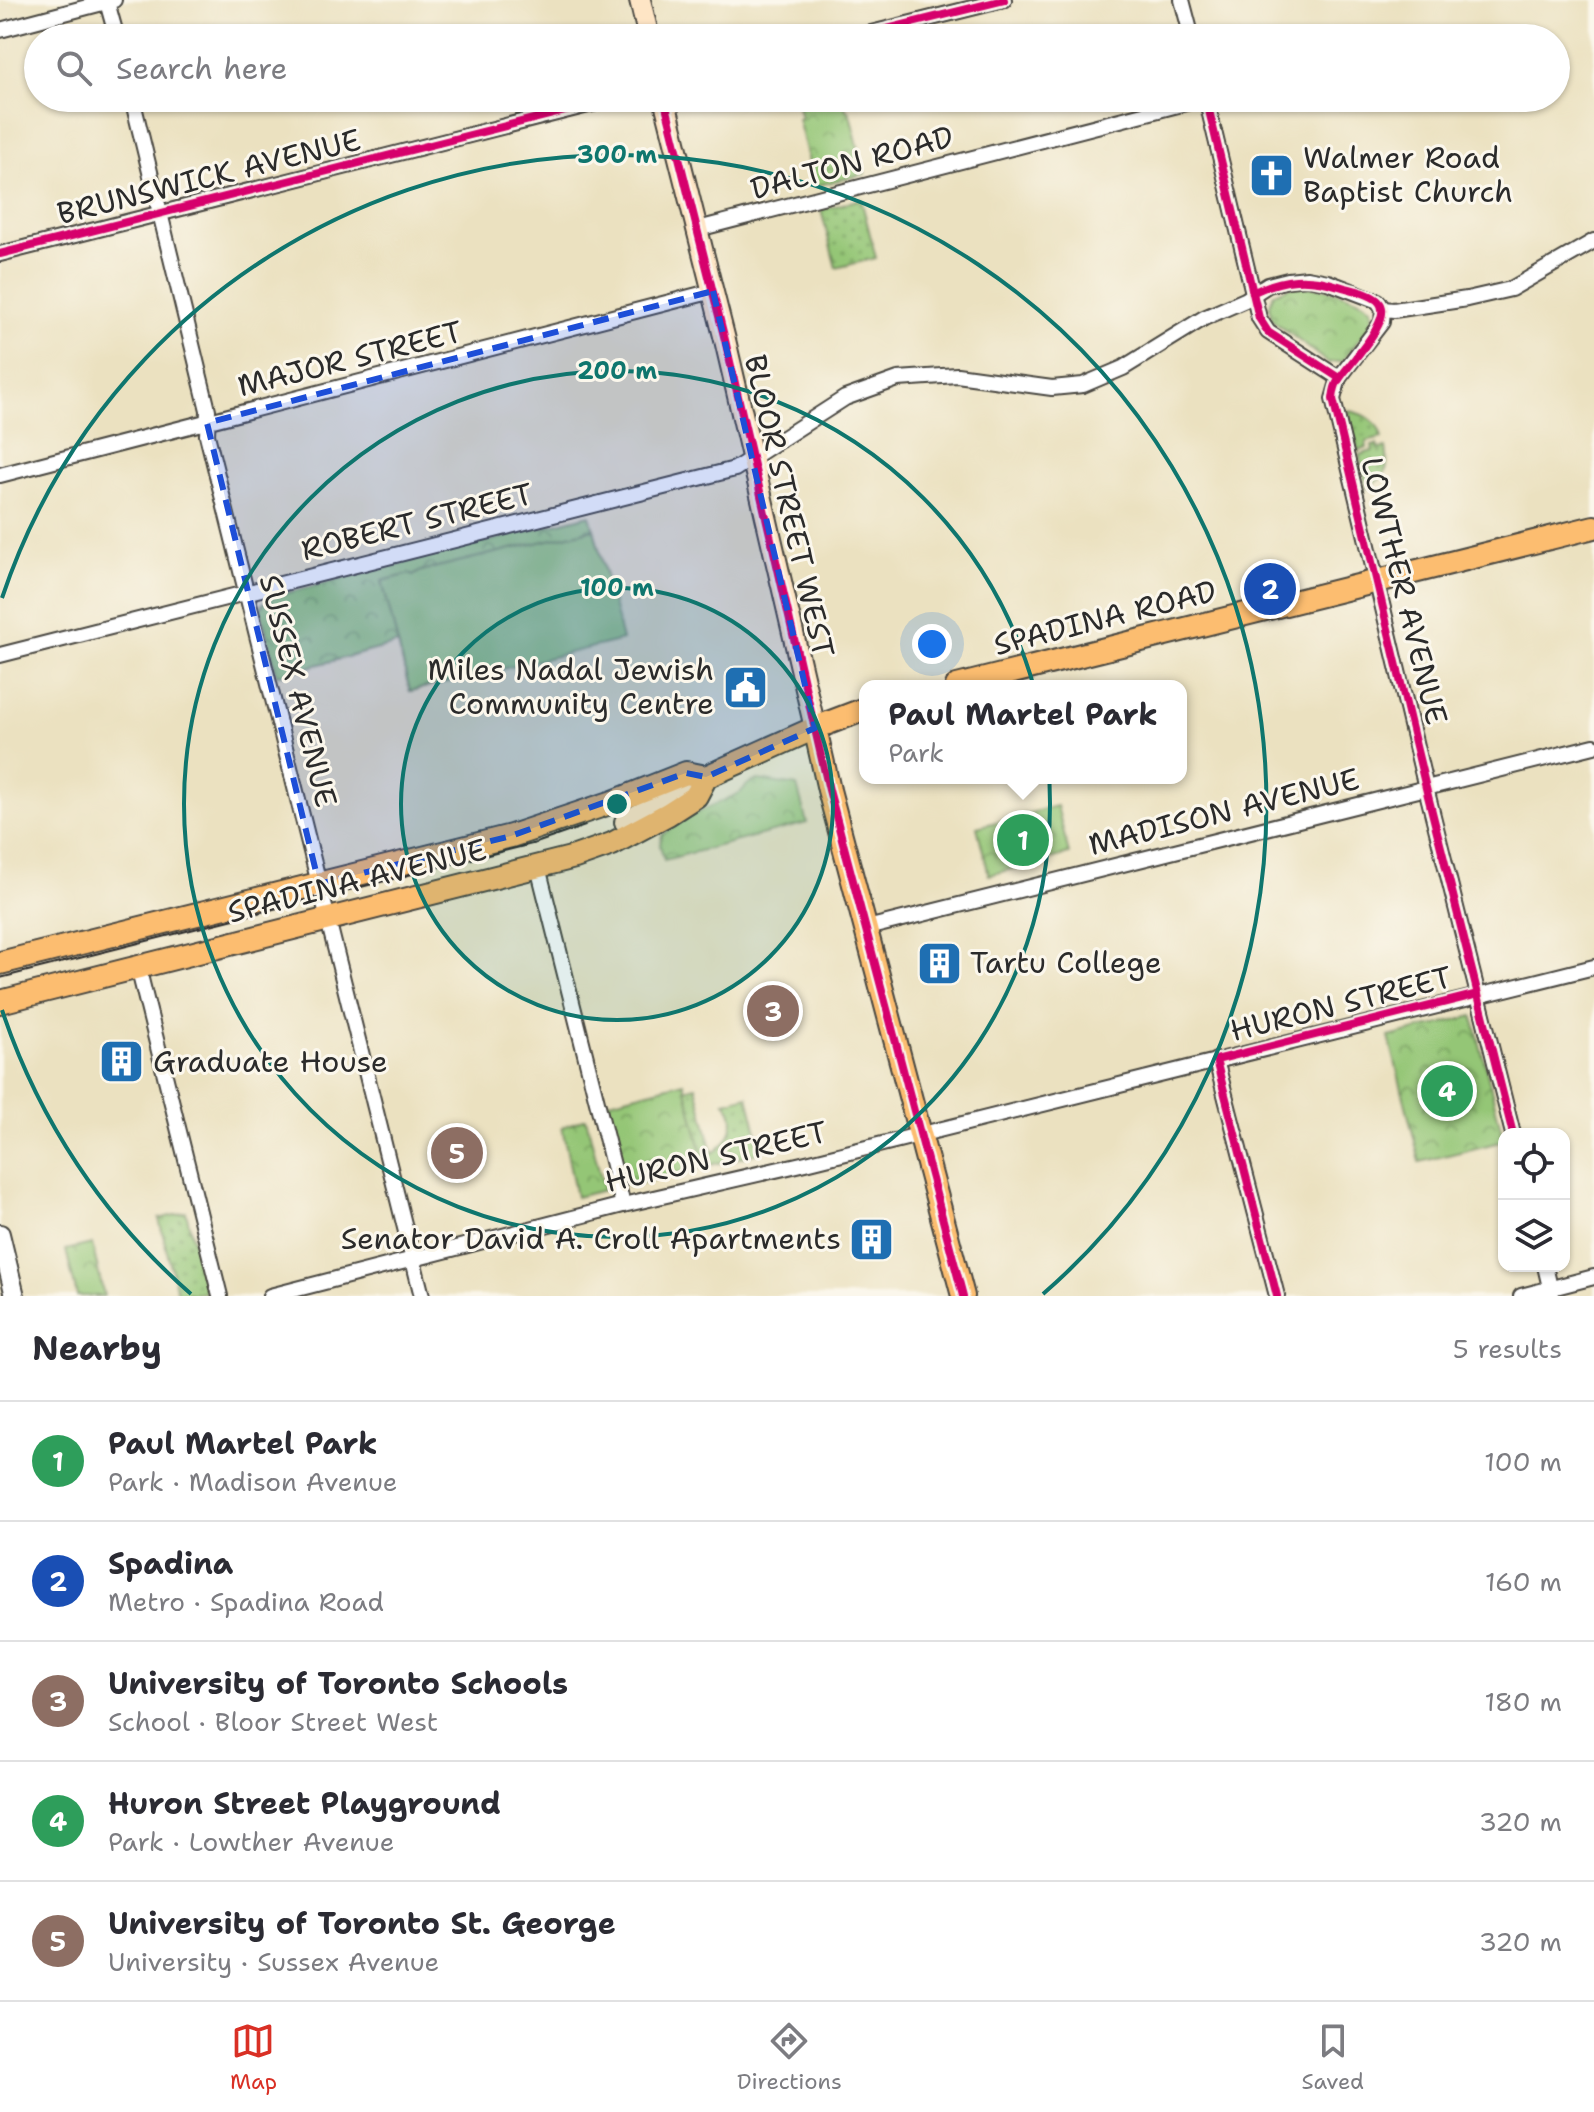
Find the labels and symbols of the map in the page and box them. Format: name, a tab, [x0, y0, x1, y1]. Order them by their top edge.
street label: DALTON ROAD	[746, 116, 958, 209]
street label: BRUNSWICK AVENUE	[53, 119, 365, 234]
place label: Walmer Road Baptist Church	[1303, 137, 1513, 212]
text: 300 m	[577, 139, 657, 171]
church icon: Walmer Road Baptist Church	[1248, 151, 1296, 199]
street label: MAJOR STREET	[233, 311, 466, 406]
street label: BLOOR STREET WEST	[735, 350, 844, 661]
text: 200 m	[577, 355, 657, 387]
street label: LOWTHER AVENUE	[1351, 453, 1458, 729]
street label: ROBERT STREET	[297, 473, 537, 570]
pin: 2	[1244, 559, 1296, 619]
street label: SUSSEX AVENUE	[250, 570, 347, 811]
street label: SPADINA ROAD	[989, 570, 1220, 665]
text: 100 m	[580, 572, 654, 604]
your location	[912, 624, 952, 664]
place label: Miles Nadal Jewish Community Centre	[428, 649, 714, 724]
public building icon: Miles Nadal Jewish Community Centre	[721, 663, 769, 711]
street label: MADISON AVENUE	[1084, 758, 1363, 865]
centre of rings	[603, 790, 631, 818]
pin: 1	[997, 810, 1049, 870]
street label: SPADINA AVENUE	[223, 829, 491, 932]
building icon: Tartu College	[915, 939, 963, 987]
place label: Tartu College	[970, 942, 1162, 983]
street label: HURON STREET	[1226, 956, 1456, 1051]
pin: 3	[747, 981, 799, 1041]
building icon: Graduate House	[98, 1038, 146, 1086]
place label: Graduate House	[153, 1041, 388, 1082]
pin: 4	[1421, 1061, 1473, 1121]
street label: HURON STREET	[601, 1111, 831, 1202]
pin: 5	[431, 1123, 483, 1183]
building icon: Senator David A. Croll Apartments	[848, 1215, 896, 1263]
place label: Senator David A. Croll Apartments	[341, 1218, 841, 1259]

